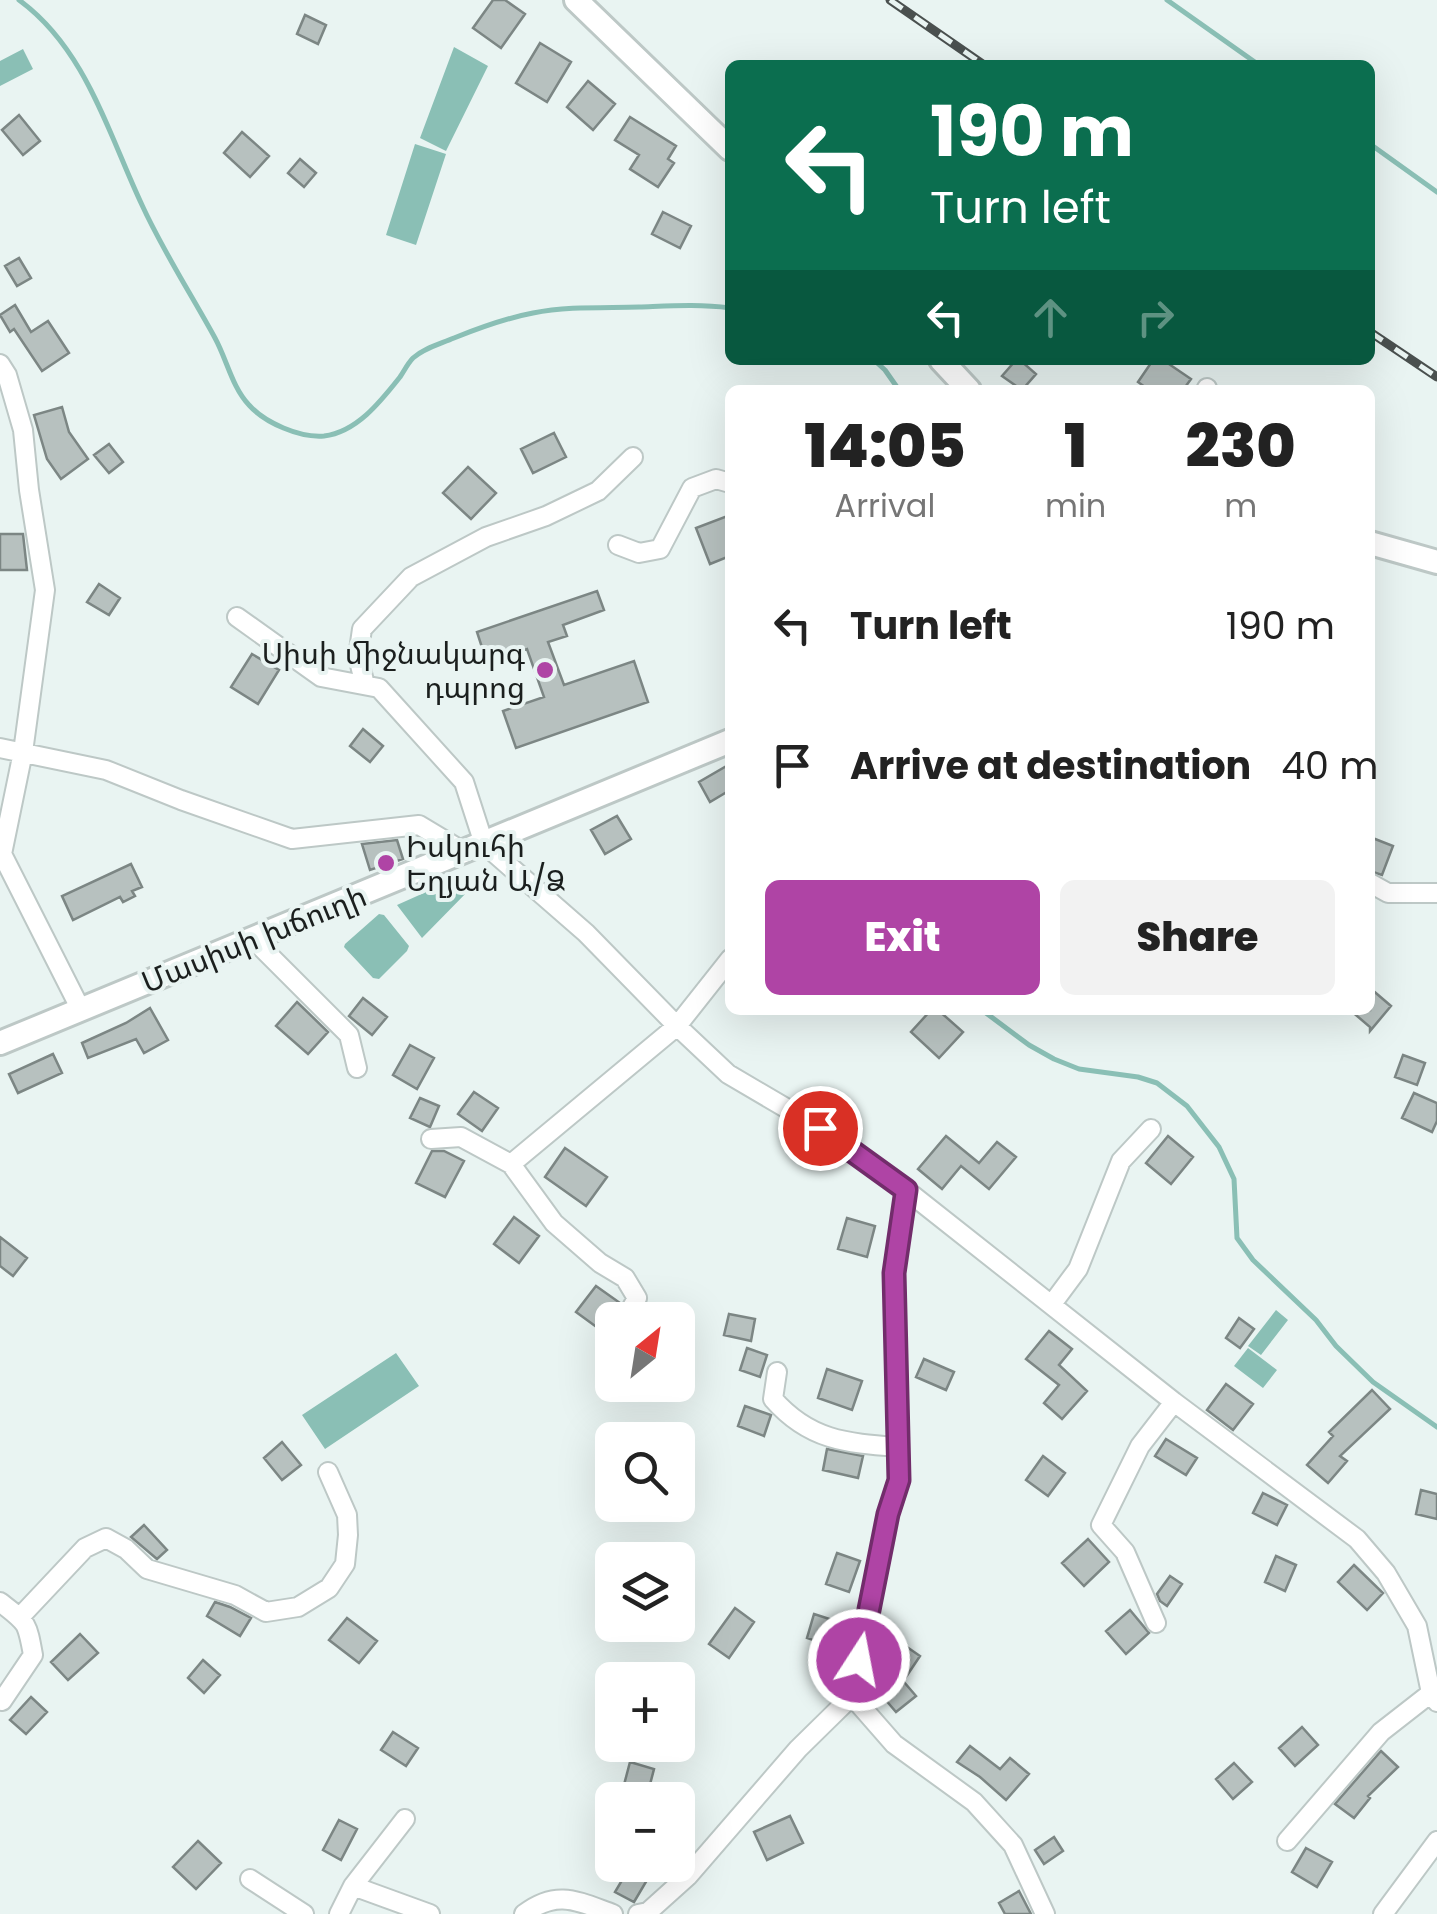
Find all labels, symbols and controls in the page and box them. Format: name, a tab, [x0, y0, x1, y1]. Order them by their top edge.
text: 190 m	[930, 82, 1134, 181]
icon: left	[765, 100, 895, 230]
text: Turn left	[930, 176, 1111, 239]
icon: left	[918, 290, 973, 345]
icon: ahead	[1023, 290, 1078, 345]
icon: right	[1128, 290, 1183, 345]
text: 14:05	[804, 404, 966, 488]
text: 1	[1064, 404, 1087, 488]
text: 230	[1186, 404, 1296, 488]
text: Arrival	[835, 483, 935, 528]
text: min	[1045, 483, 1106, 528]
text: m	[1224, 483, 1257, 528]
icon: left	[765, 598, 820, 653]
text: Turn left	[850, 599, 1012, 652]
text: 190 m	[1226, 599, 1335, 652]
place label: Սիսի միջնակարգ դպրոց	[261, 632, 526, 709]
marker: Սիսի միջնակարգ դպրոց	[534, 659, 556, 681]
icon: arrive	[765, 738, 820, 793]
text: Arrive at destination	[850, 739, 1251, 792]
text: 40 m	[1281, 739, 1378, 792]
place label: Իսկուհի Եղյան Ա/Ձ	[406, 825, 566, 902]
marker: Իսկուհի Եղյան Ա/Ձ	[375, 852, 397, 874]
street label: Մասիսի խճուղի	[135, 874, 373, 1004]
button: Exit	[765, 880, 1040, 995]
button: Share	[1060, 880, 1335, 995]
pin	[778, 1086, 863, 1171]
icon: arrive	[793, 1101, 848, 1156]
north arrow	[595, 1302, 695, 1402]
map controls	[595, 1302, 695, 1882]
button: search	[595, 1422, 695, 1522]
button: layers	[595, 1542, 695, 1642]
position arrow	[807, 1608, 911, 1712]
button: +	[595, 1662, 695, 1762]
button: −	[595, 1782, 695, 1882]

